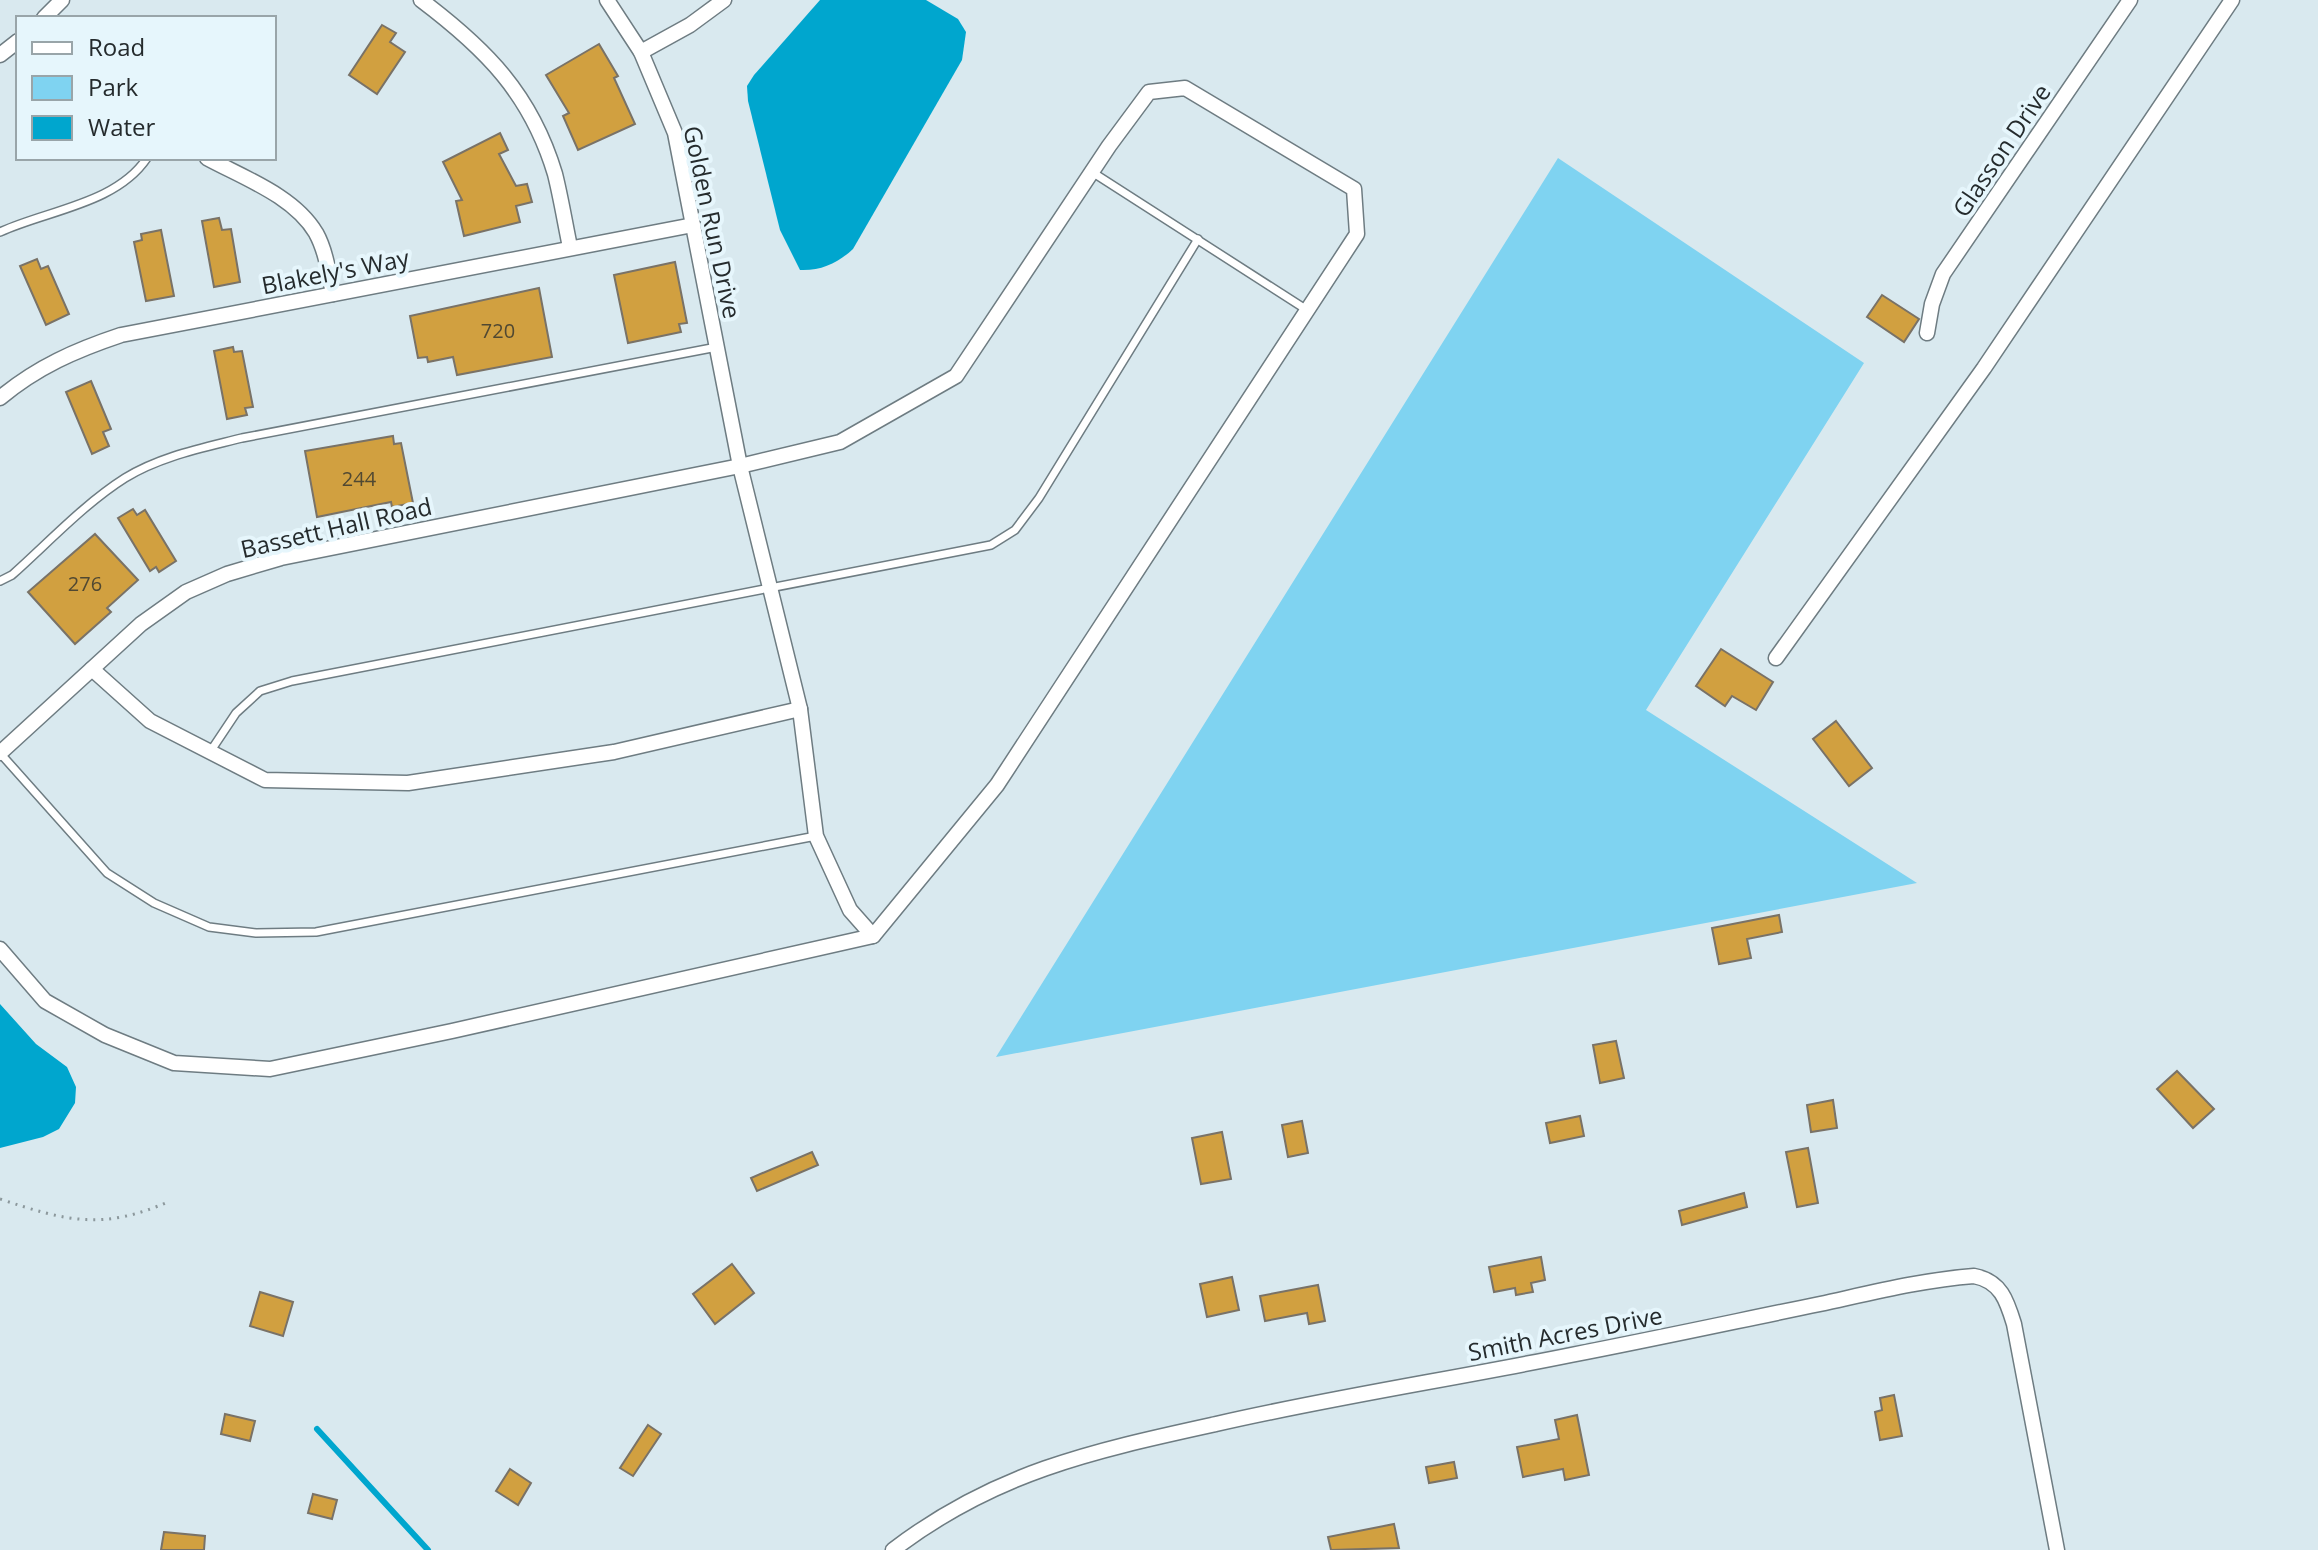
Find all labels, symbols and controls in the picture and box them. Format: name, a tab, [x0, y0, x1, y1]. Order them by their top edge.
legend	[16, 16, 276, 160]
text: Road	[88, 30, 145, 63]
text: Park	[88, 70, 139, 103]
street label: Glasson Drive	[1944, 77, 2058, 223]
text: Water	[88, 110, 156, 143]
street label: Golden Run Drive	[676, 123, 750, 321]
street label: Blakely's Way	[258, 240, 412, 301]
house number: 720	[481, 317, 515, 344]
house number: 244	[342, 465, 377, 492]
street label: Bassett Hall Road	[237, 489, 435, 565]
house number: 276	[68, 570, 102, 597]
street label: Smith Acres Drive	[1465, 1298, 1665, 1368]

